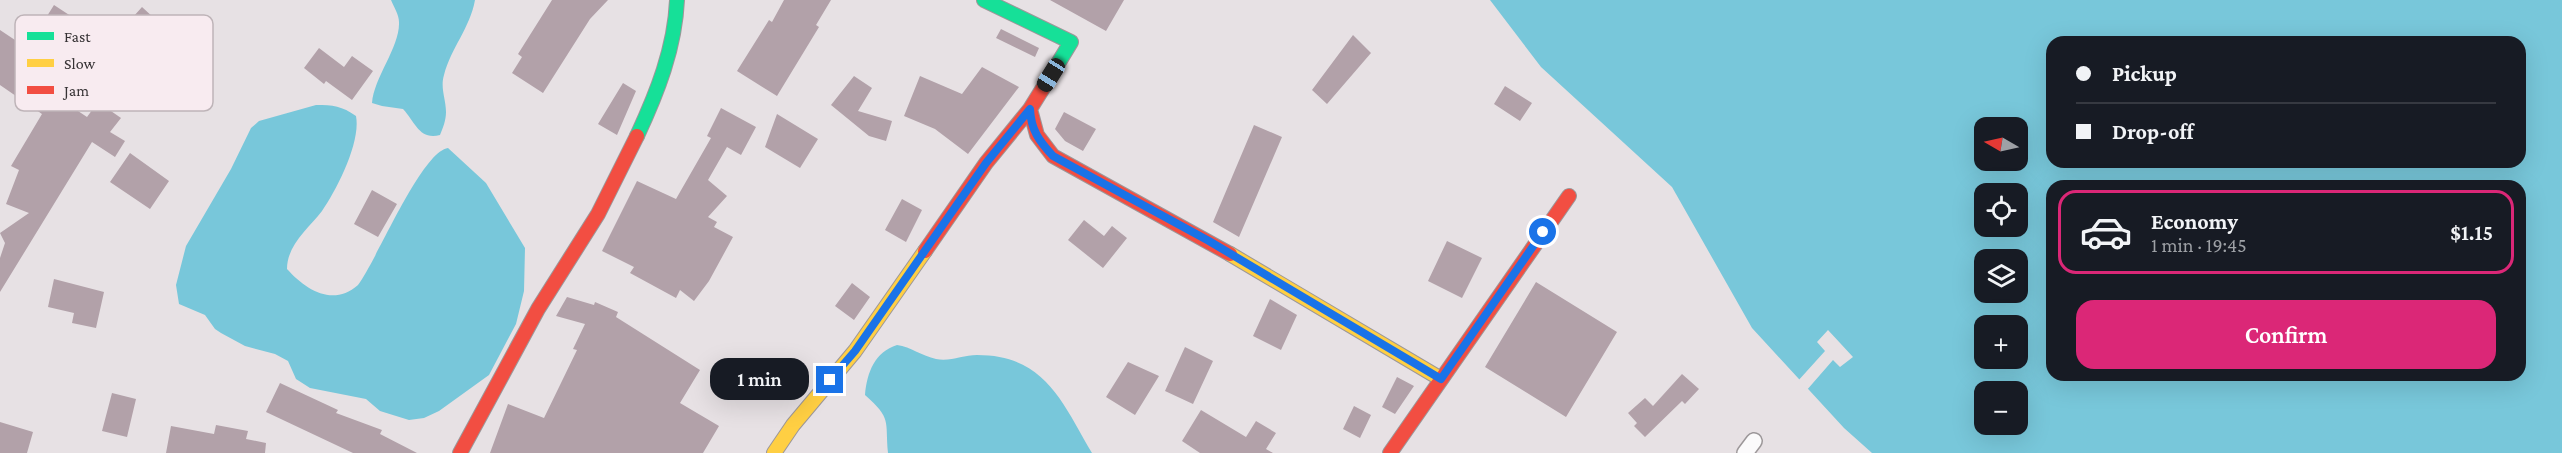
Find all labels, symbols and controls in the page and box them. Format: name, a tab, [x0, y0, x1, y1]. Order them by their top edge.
legend	[15, 15, 213, 111]
text: Fast	[64, 28, 91, 45]
text: Slow	[64, 55, 96, 72]
car	[1034, 55, 1068, 95]
text: Pickup	[2112, 61, 2177, 86]
text: Jam	[62, 82, 89, 100]
north arrow	[1974, 117, 2028, 171]
map controls	[1974, 117, 2028, 435]
text: Drop-off	[2112, 119, 2194, 144]
button: locate	[1974, 183, 2028, 237]
icon: car	[2079, 205, 2133, 259]
text: Economy	[2151, 209, 2238, 234]
route start	[1529, 218, 1556, 245]
text: $1.15	[2450, 220, 2493, 245]
text: 1 min · 19:45	[2151, 234, 2247, 256]
button: layers	[1974, 249, 2028, 303]
button: Confirm	[2076, 300, 2496, 369]
button: +	[1974, 315, 2028, 369]
callout: 1 min	[710, 359, 809, 401]
route end	[816, 366, 843, 393]
text: 1 min	[737, 368, 782, 390]
button: −	[1974, 381, 2028, 435]

